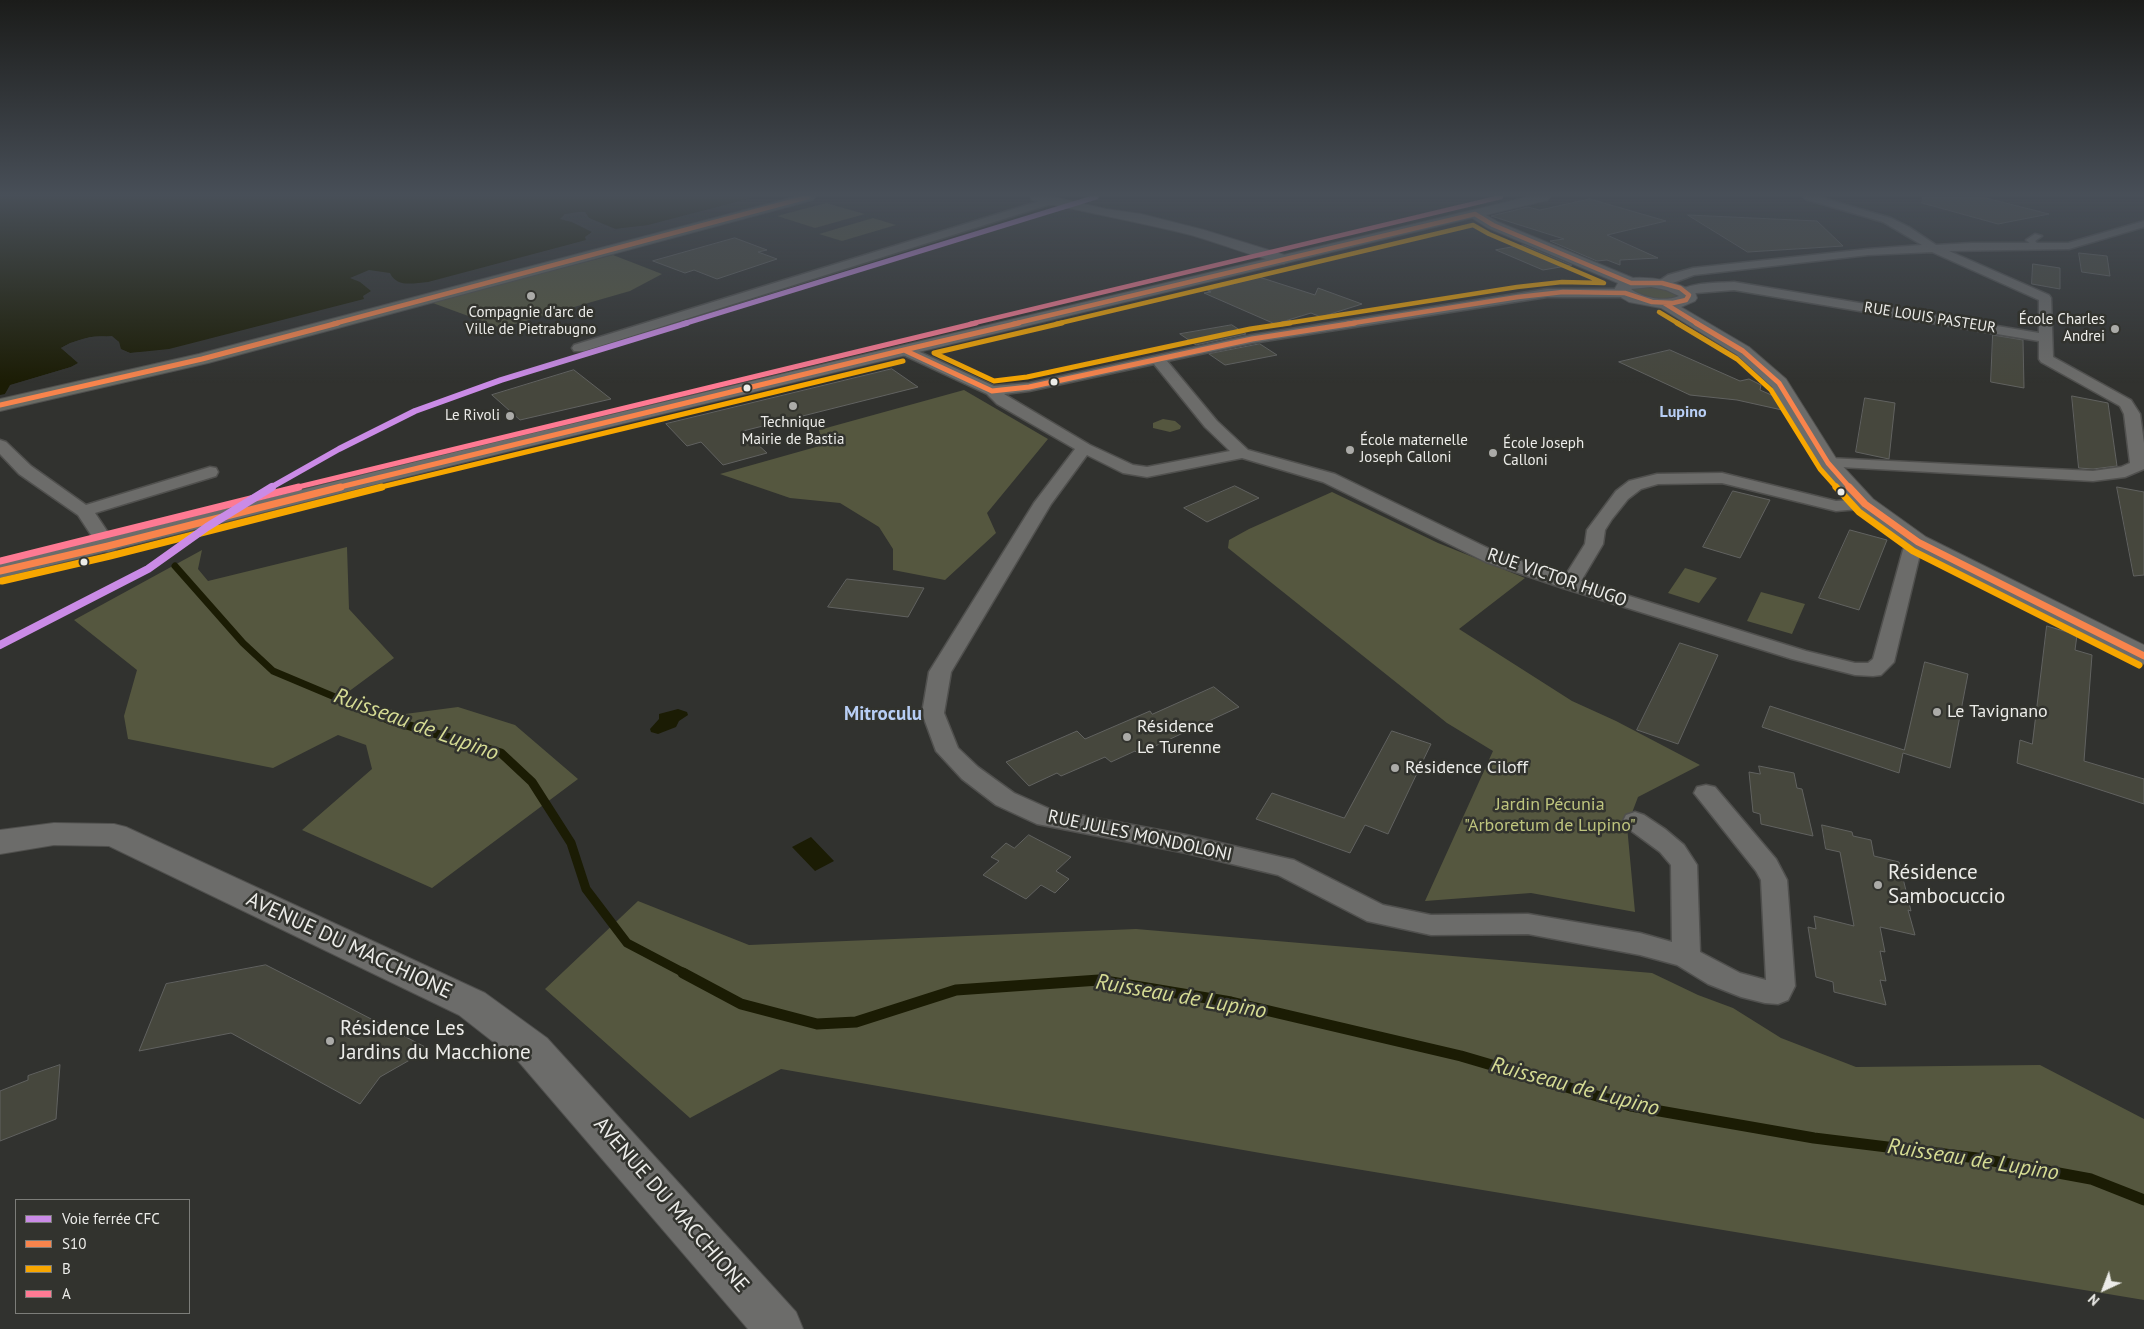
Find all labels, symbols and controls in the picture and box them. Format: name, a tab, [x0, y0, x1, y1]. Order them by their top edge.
marker: Compagnie d'arc de Ville de Pietrabugno	[525, 290, 537, 302]
street label: RUE LOUIS PASTEUR	[1863, 299, 1997, 337]
place label: Compagnie d'arc de Ville de Pietrabugno	[466, 304, 596, 339]
place label: École Charles Andrei	[2019, 311, 2105, 346]
marker: École Charles Andrei	[2109, 323, 2121, 335]
unlabelled marker	[1049, 377, 1059, 387]
unlabelled marker	[742, 383, 752, 393]
marker: Technique Mairie de Bastia	[787, 400, 799, 412]
district label: Lupino	[1659, 402, 1707, 422]
place label: Le Rivoli	[445, 407, 500, 425]
marker: Le Rivoli	[504, 410, 516, 422]
place label: Technique Mairie de Bastia	[742, 414, 844, 449]
place label: École maternelle Joseph Calloni	[1360, 432, 1468, 467]
place label: École Joseph Calloni	[1503, 435, 1584, 470]
marker: École maternelle Joseph Calloni	[1344, 444, 1356, 456]
marker: École Joseph Calloni	[1487, 447, 1499, 459]
unlabelled marker	[1836, 487, 1846, 497]
street label: RUE VICTOR HUGO	[1484, 544, 1630, 612]
unlabelled marker	[79, 557, 89, 567]
water label: Ruisseau de Lupino	[330, 683, 502, 767]
place label: Le Tavignano	[1947, 701, 2048, 723]
district label: Mitroculu	[844, 704, 922, 726]
marker: Le Tavignano	[1931, 706, 1943, 718]
place label: Résidence Le Turenne	[1137, 716, 1221, 759]
marker: Résidence Le Turenne	[1121, 731, 1133, 743]
place label: Résidence Ciloff	[1405, 757, 1528, 779]
marker: Résidence Ciloff	[1389, 762, 1401, 774]
park label: Jardin Pécunia "Arboretum de Lupino"	[1464, 794, 1636, 836]
street label: RUE JULES MONDOLONI	[1046, 806, 1234, 866]
place label: Résidence Sambocuccio	[1888, 860, 2005, 910]
marker: Résidence Sambocuccio	[1872, 879, 1884, 891]
street label: AVENUE DU MACCHIONE	[242, 887, 456, 1005]
water label: Ruisseau de Lupino	[1093, 969, 1269, 1025]
place label: Résidence Les Jardins du Macchione	[340, 1016, 531, 1066]
marker: Résidence Les Jardins du Macchione	[324, 1035, 336, 1047]
water label: Ruisseau de Lupino	[1488, 1052, 1662, 1122]
street label: AVENUE DU MACCHIONE	[588, 1112, 754, 1298]
water label: Ruisseau de Lupino	[1885, 1133, 2061, 1187]
legend	[15, 1199, 190, 1314]
text: Voie ferrée CFC	[62, 1209, 160, 1228]
text: S10	[62, 1234, 86, 1253]
text: B	[62, 1259, 71, 1278]
north arrow	[2079, 1264, 2129, 1314]
text: A	[62, 1284, 71, 1303]
text: N	[2084, 1290, 2103, 1310]

